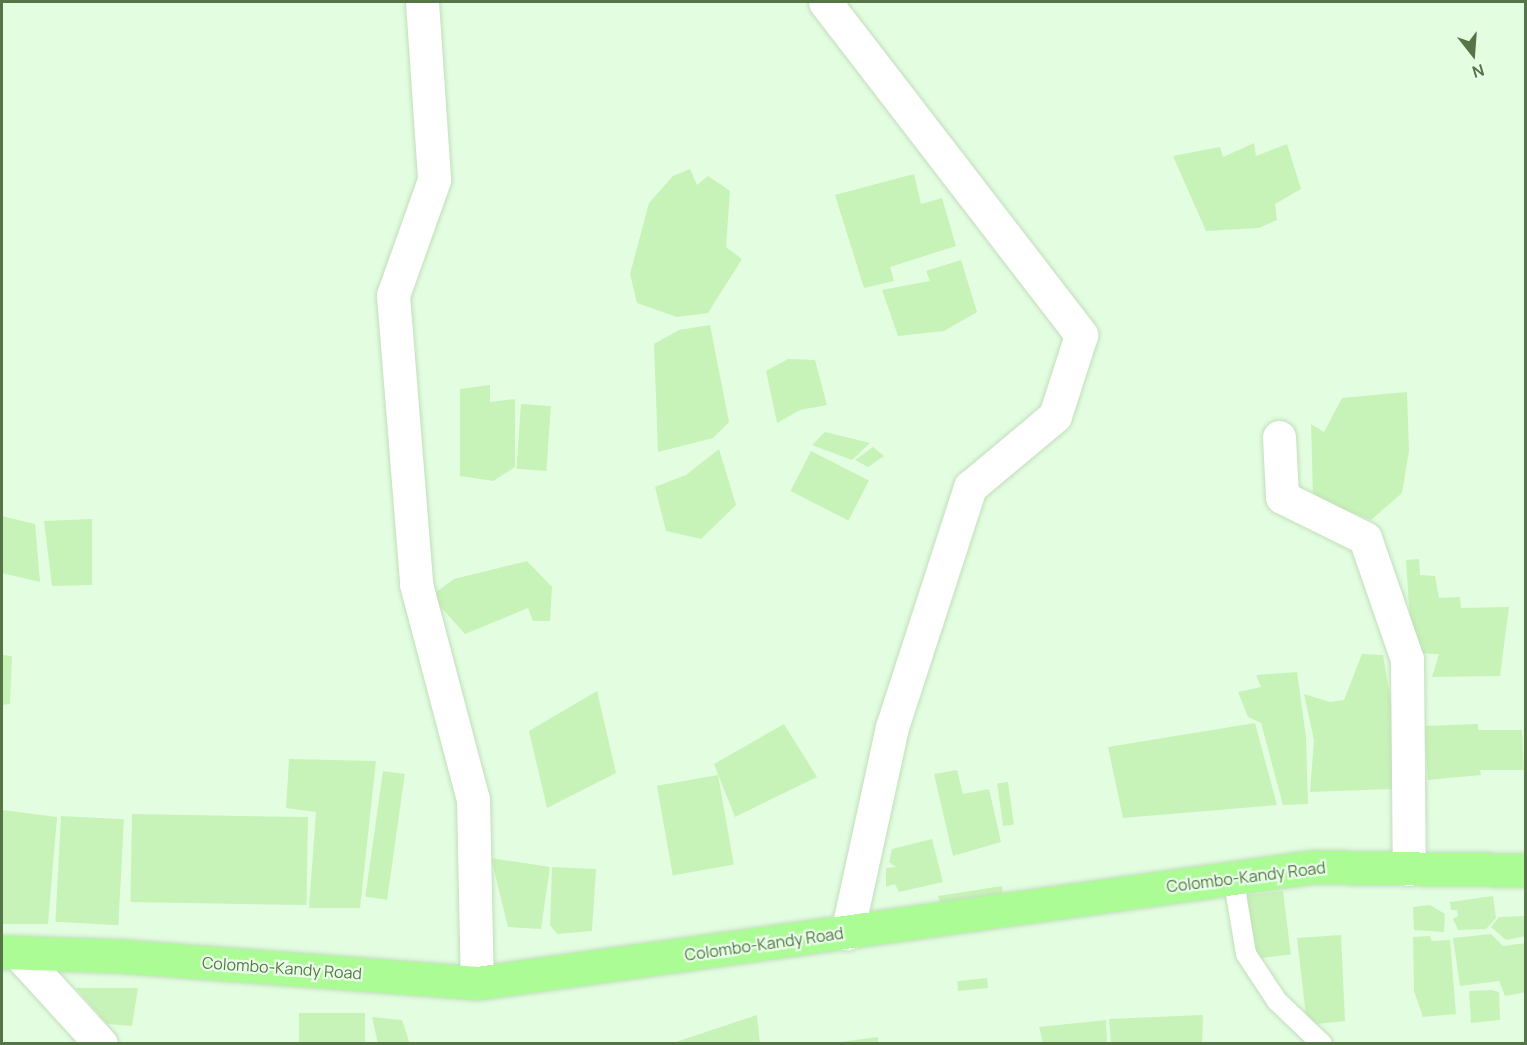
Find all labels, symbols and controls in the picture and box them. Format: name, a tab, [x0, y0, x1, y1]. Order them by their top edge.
north arrow	[1443, 24, 1503, 84]
text: N	[1470, 59, 1487, 83]
street label: Colombo-Kandy Road	[1165, 858, 1327, 896]
street label: Colombo-Kandy Road	[683, 923, 845, 965]
street label: Colombo-Kandy Road	[201, 953, 363, 983]

